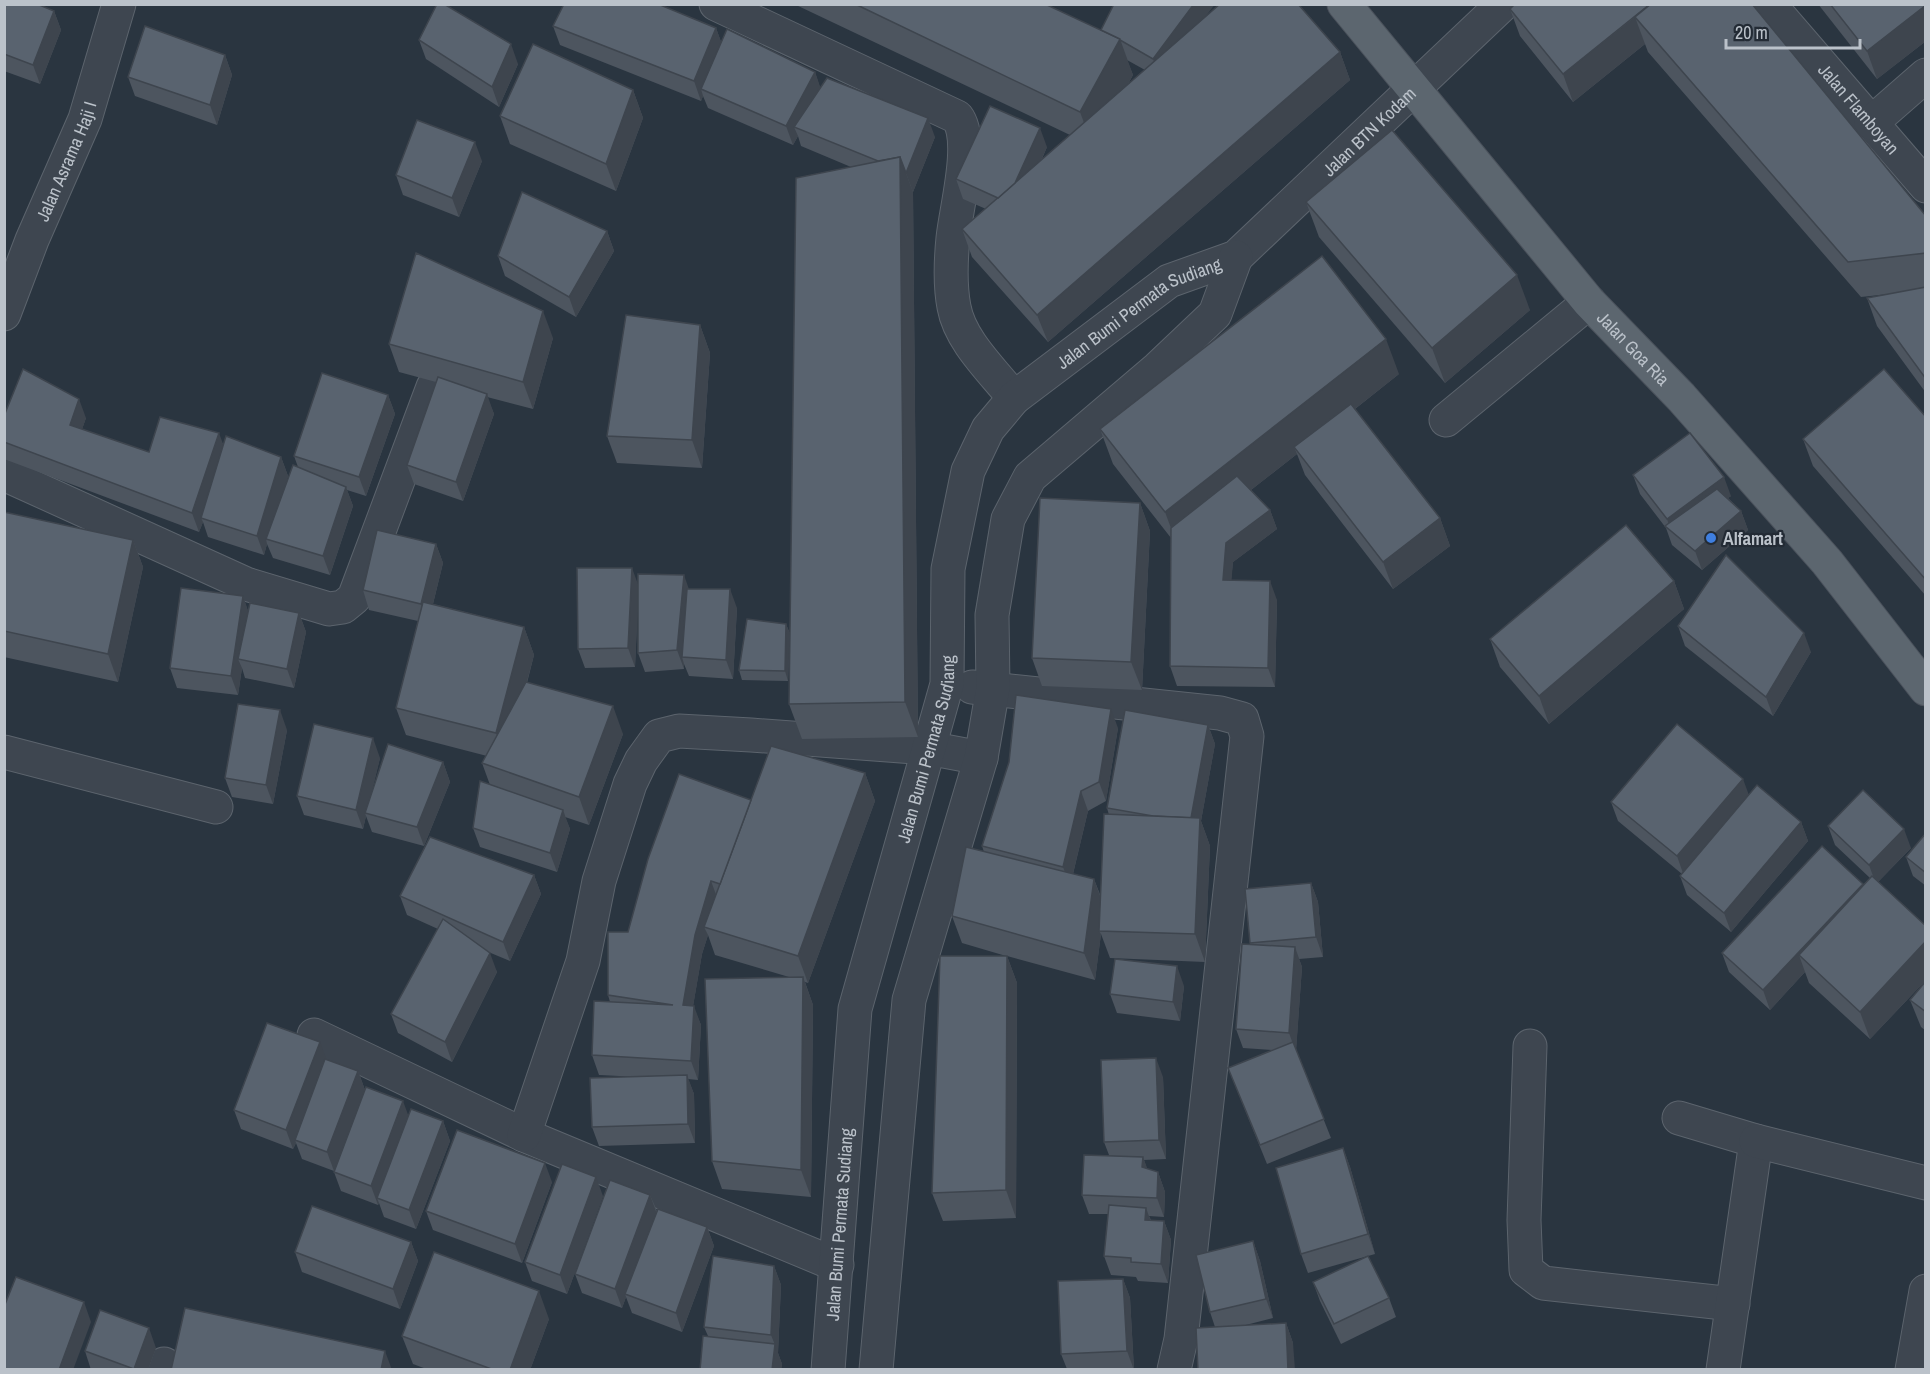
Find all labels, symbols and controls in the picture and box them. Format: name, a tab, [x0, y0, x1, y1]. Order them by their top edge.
scale bar	[1726, 12, 1860, 50]
text: 20 m	[1735, 20, 1768, 45]
street label: Jalan Flamboyan	[1813, 58, 1905, 159]
street label: Jalan BTN Kodam	[1317, 81, 1421, 182]
street label: Jalan Asrama Haji I	[29, 98, 102, 225]
street label: Jalan Bumi Permata Sudiang	[1051, 251, 1225, 374]
street label: Jalan Goa Ria	[1592, 306, 1676, 391]
place label: Alfamart	[1723, 526, 1783, 551]
marker: Alfamart	[1704, 531, 1718, 545]
street label: Jalan Bumi Permata Sudiang	[890, 654, 960, 845]
street label: Jalan Bumi Permata Sudiang	[819, 1126, 859, 1322]

